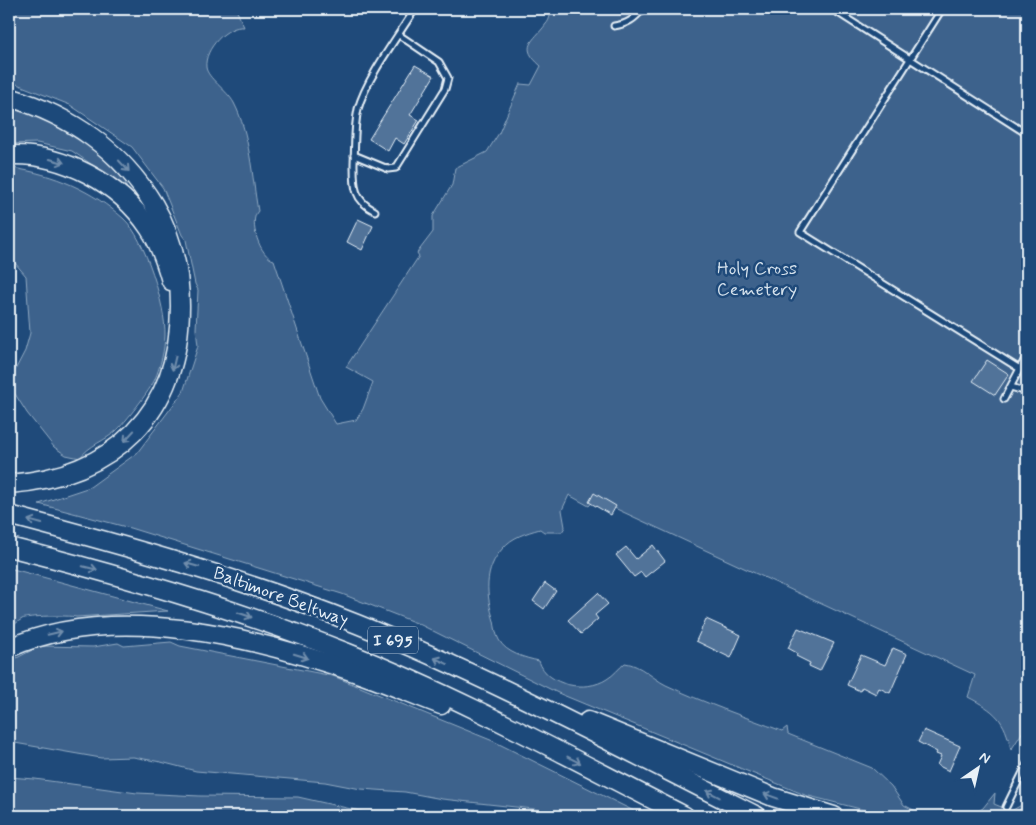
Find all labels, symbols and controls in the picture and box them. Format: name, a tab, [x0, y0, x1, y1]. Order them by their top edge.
one-way arrow	[48, 157, 64, 167]
one-way arrow	[118, 160, 130, 172]
park label: Holy Cross Cemetery	[717, 257, 797, 302]
one-way arrow	[169, 354, 178, 370]
one-way arrow	[123, 430, 135, 443]
one-way arrow	[28, 517, 44, 526]
one-way arrow	[184, 560, 200, 569]
street label: Baltimore Beltway	[210, 561, 351, 632]
one-way arrow	[81, 563, 97, 573]
one-way arrow	[237, 611, 253, 620]
road number: I 695	[368, 626, 418, 654]
one-way arrow	[47, 628, 63, 638]
one-way arrow	[293, 651, 309, 661]
one-way arrow	[434, 656, 449, 666]
north arrow	[954, 742, 1004, 792]
text: N	[976, 748, 994, 768]
one-way arrow	[566, 756, 581, 765]
one-way arrow	[706, 789, 721, 799]
one-way arrow	[764, 791, 780, 800]

